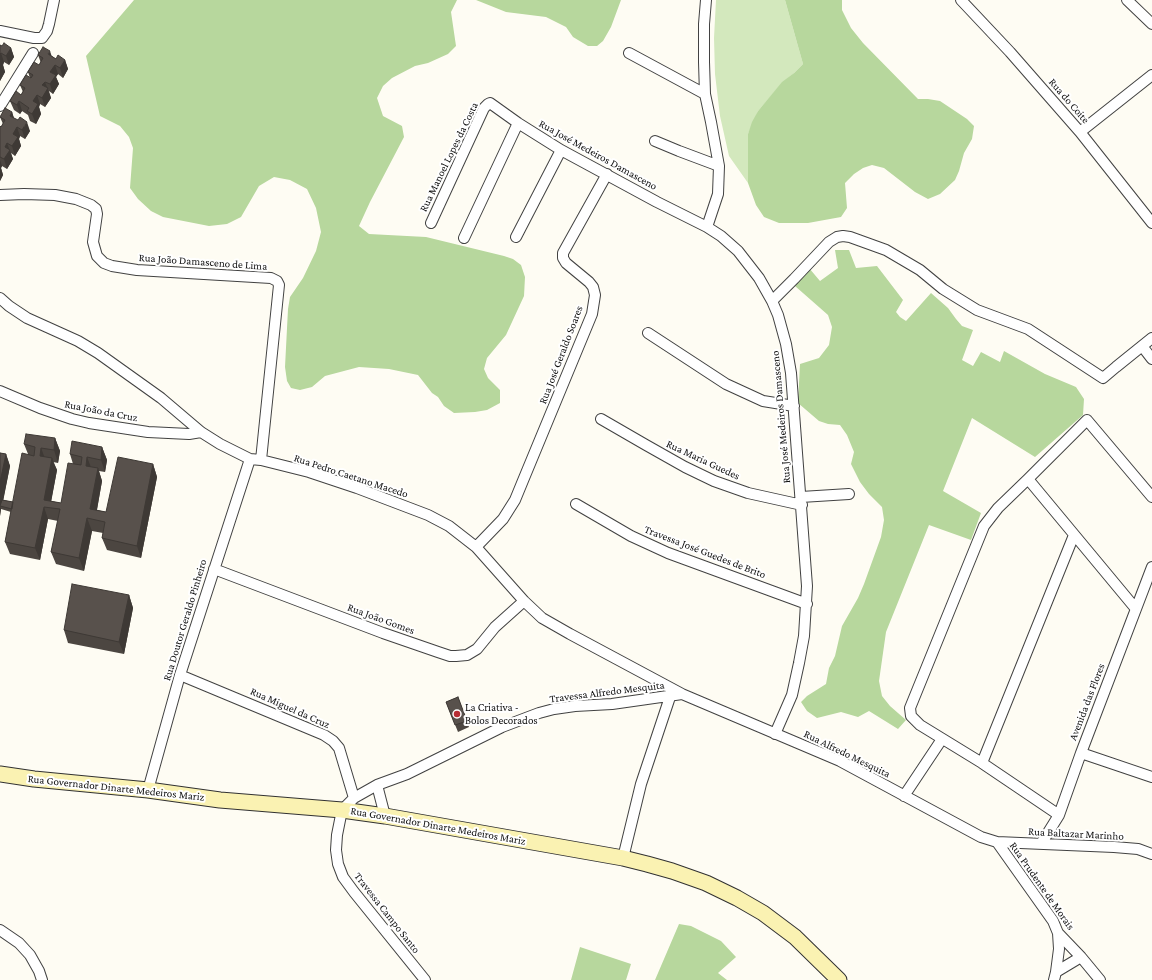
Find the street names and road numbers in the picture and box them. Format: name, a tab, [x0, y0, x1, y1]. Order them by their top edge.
street label: Rua do Coite	[1046, 76, 1092, 126]
street label: Rua Manoel Lopes da Costa	[417, 100, 481, 214]
street label: Rua José Medeiros Damasceno	[537, 117, 659, 193]
street label: Rua João Damasceno de Lima	[138, 251, 268, 273]
street label: Rua José Geraldo Soares	[536, 304, 586, 406]
street label: Rua José Medeiros Damasceno	[769, 350, 793, 484]
street label: Rua João da Cruz	[63, 397, 139, 425]
street label: Rua Maria Guedes	[664, 437, 742, 483]
street label: Rua Pedro Caetano Macedo	[292, 451, 410, 501]
street label: Travessa José Guedes de Brito	[642, 523, 768, 581]
street label: Rua Doutor Geraldo Pinheiro	[160, 558, 210, 682]
street label: Rua João Gomes	[346, 601, 416, 637]
street label: Avenida das Flores	[1066, 662, 1108, 742]
street label: Travessa Alfredo Mesquita	[549, 678, 665, 706]
street label: Rua Miguel da Cruz	[248, 685, 332, 731]
street label: Rua Alfredo Mesquita	[802, 727, 892, 781]
street label: Rua Governador Dinarte Medeiros Mariz	[27, 772, 205, 804]
street label: Rua Governador Dinarte Medeiros Mariz	[349, 804, 527, 848]
street label: Rua Baltazar Marinho	[1028, 825, 1124, 843]
street label: Rua Prudente de Morais	[1007, 839, 1077, 933]
street label: Travessa Campo Santo	[351, 870, 423, 956]

